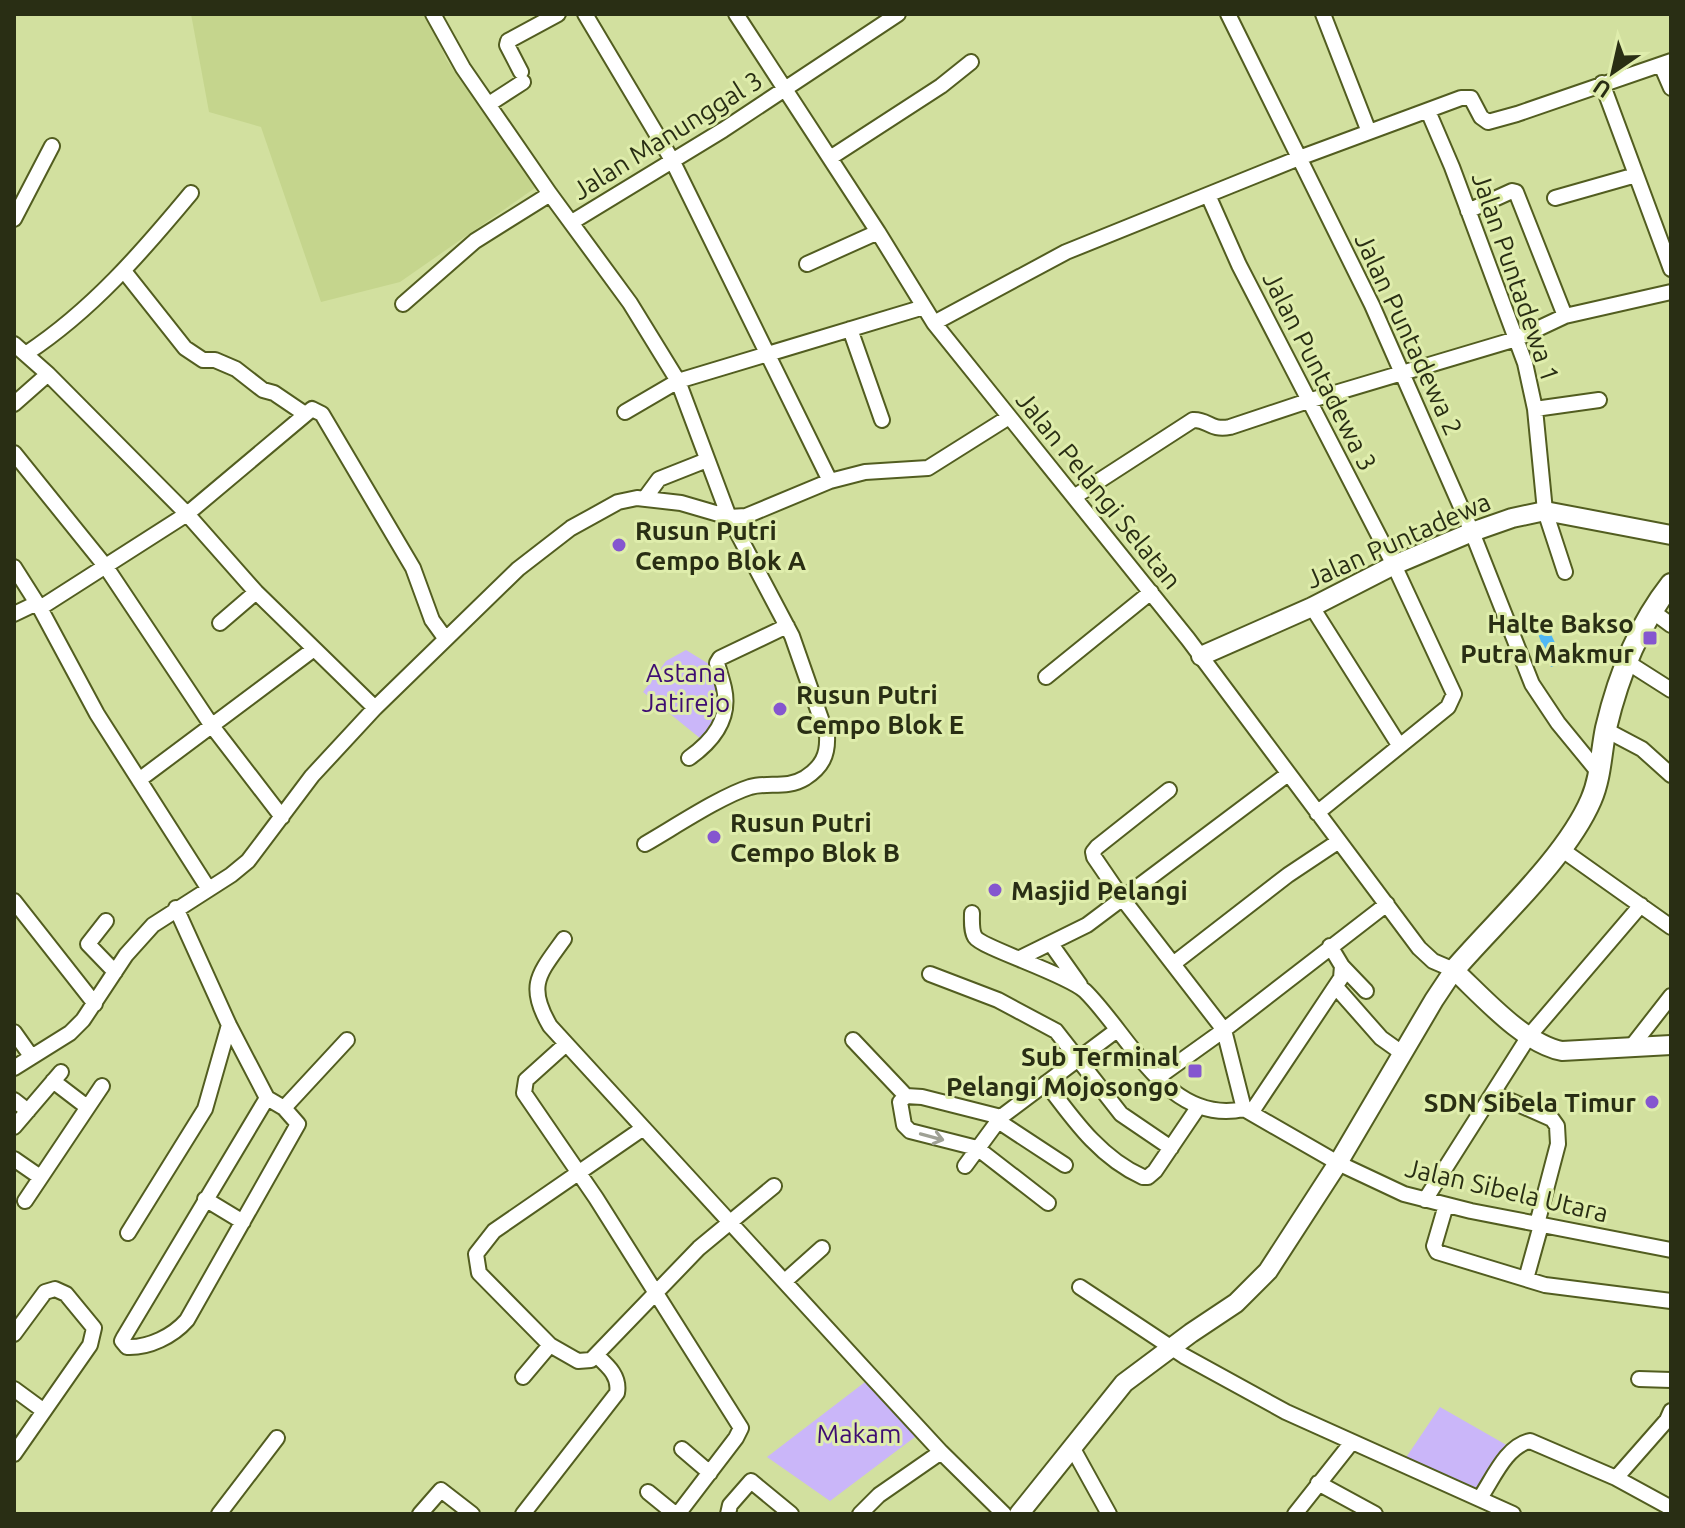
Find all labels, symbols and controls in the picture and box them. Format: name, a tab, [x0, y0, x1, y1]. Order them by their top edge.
north arrow	[1573, 32, 1653, 112]
street label: Jalan Manunggal 3	[567, 65, 767, 205]
text: U	[1588, 74, 1615, 104]
street label: Jalan Puntadewa 1	[1467, 168, 1565, 386]
street label: Jalan Puntadewa 2	[1349, 228, 1469, 440]
street label: Jalan Puntadewa 3	[1257, 267, 1383, 475]
street label: Jalan Pelangi Selatan	[1010, 385, 1188, 595]
street label: Jalan Puntadewa	[1301, 486, 1495, 594]
place label: Rusun Putri Cempo Blok A	[635, 516, 807, 575]
marker: Rusun Putri Cempo Blok A	[610, 536, 628, 554]
place label: Halte Bakso Putra Makmur	[1460, 609, 1634, 668]
marker: Halte Bakso Putra Makmur	[1641, 629, 1659, 647]
park label: Astana Jatirejo	[642, 658, 730, 717]
place label: Rusun Putri Cempo Blok E	[796, 680, 964, 739]
marker: Rusun Putri Cempo Blok E	[771, 700, 789, 718]
place label: Rusun Putri Cempo Blok B	[730, 808, 900, 867]
marker: Rusun Putri Cempo Blok B	[705, 828, 723, 846]
place label: Masjid Pelangi	[1011, 876, 1188, 905]
marker: Masjid Pelangi	[986, 881, 1004, 899]
place label: Sub Terminal Pelangi Mojosongo	[946, 1042, 1179, 1101]
marker: Sub Terminal Pelangi Mojosongo	[1186, 1062, 1204, 1080]
place label: SDN Sibela Timur	[1424, 1088, 1636, 1117]
marker: SDN Sibela Timur	[1643, 1093, 1661, 1111]
one-way arrow	[918, 1130, 944, 1145]
street label: Jalan Sibela Utara	[1403, 1153, 1611, 1227]
park label: Makam	[817, 1419, 901, 1448]

